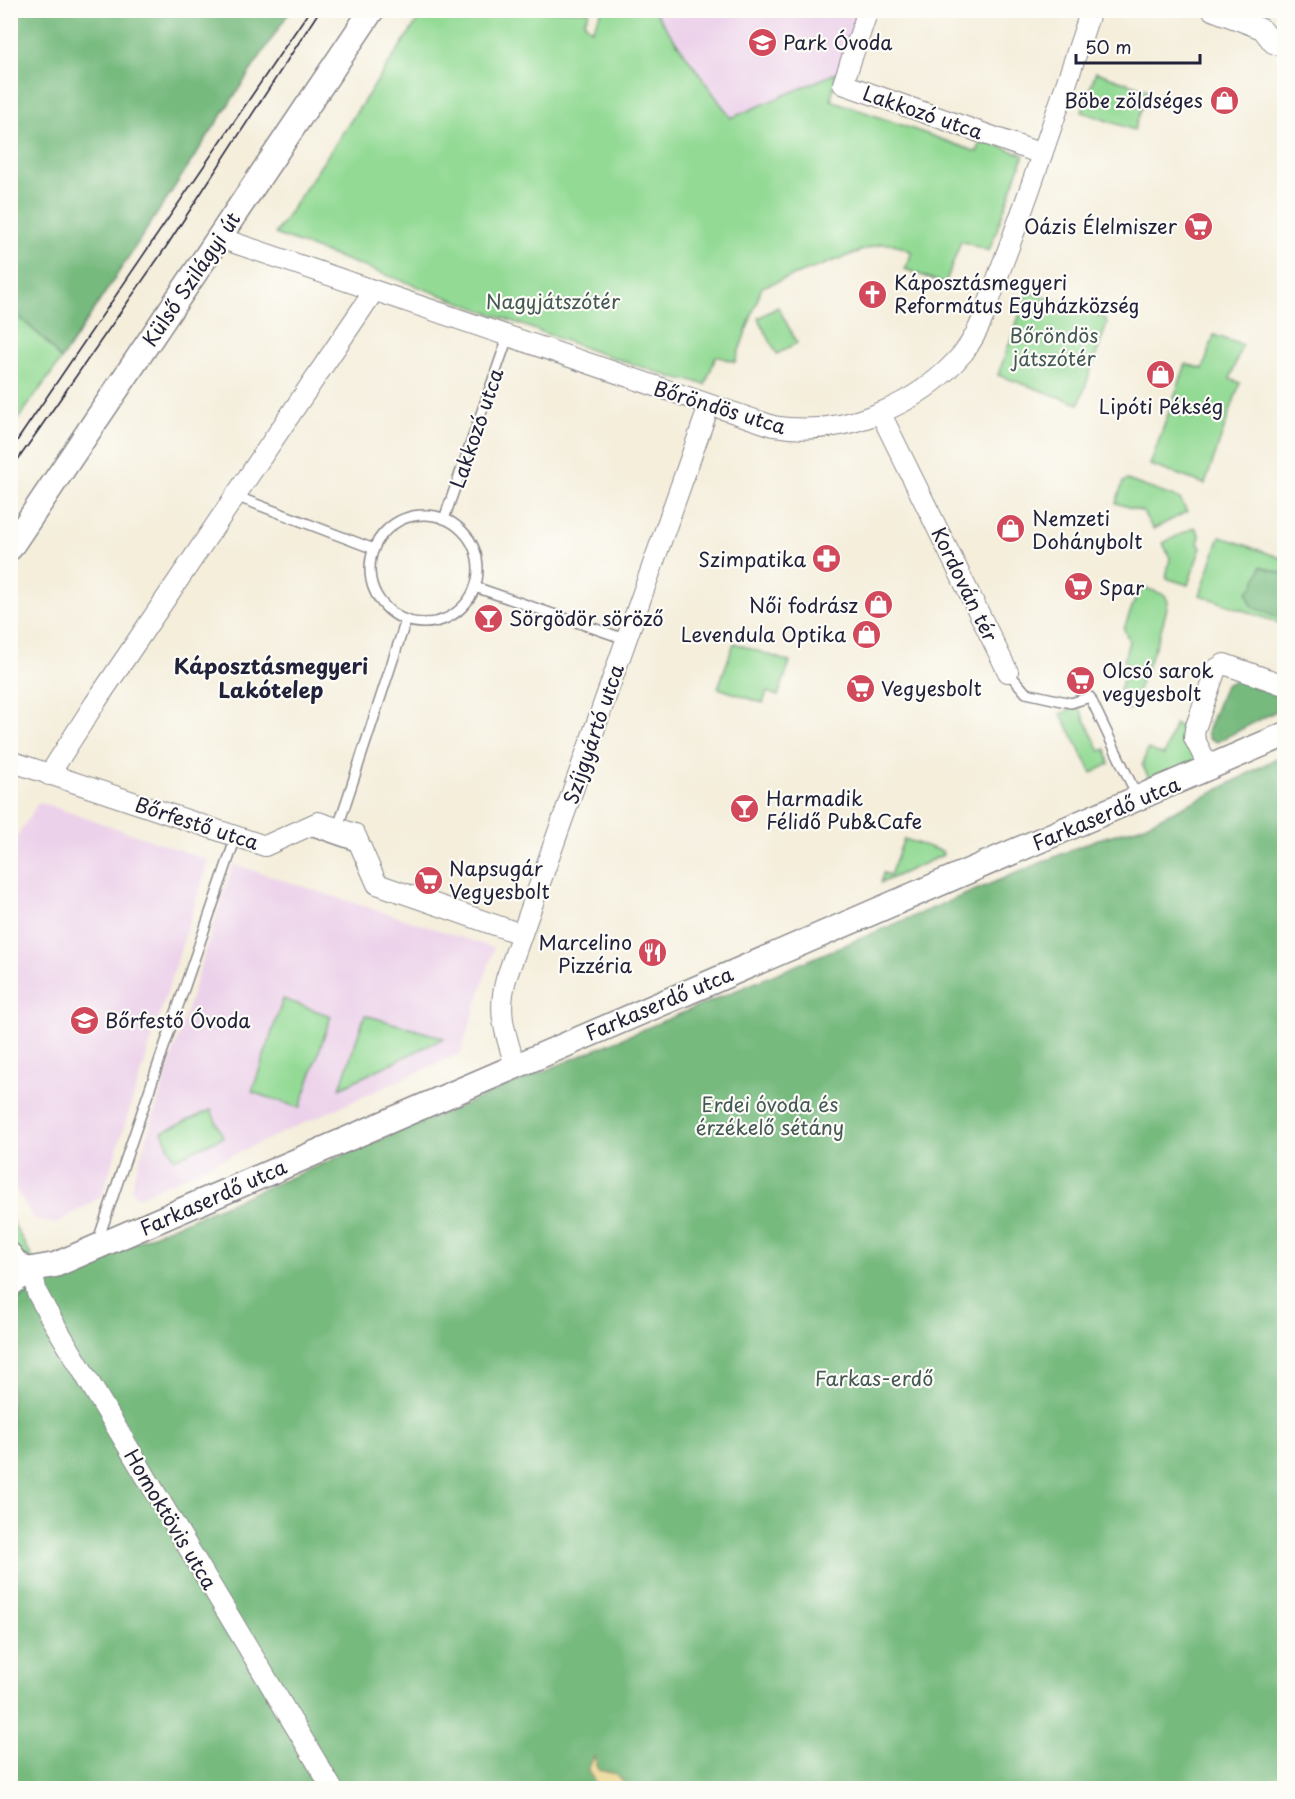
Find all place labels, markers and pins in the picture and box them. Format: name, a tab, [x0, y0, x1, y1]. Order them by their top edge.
school or university icon: Park Óvoda	[746, 26, 778, 58]
place label: Park Óvoda	[783, 27, 893, 57]
shop icon: Böbe zöldséges	[1208, 84, 1240, 116]
place label: Böbe zöldséges	[1064, 85, 1203, 115]
supermarket icon: Oázis Élelmiszer	[1182, 210, 1214, 242]
place label: Oázis Élelmiszer	[1024, 211, 1178, 241]
place label: Káposztásmegyeri Református Egyházközség	[894, 267, 1139, 320]
church icon: Káposztásmegyeri Református Egyházközség	[857, 278, 889, 310]
shop icon: Lipóti Pékség	[1145, 359, 1177, 391]
place label: Lipóti Pékség	[1099, 391, 1223, 421]
place label: Nemzeti Dohánybolt	[1032, 503, 1142, 556]
shop icon: Nemzeti Dohánybolt	[995, 513, 1027, 545]
pharmacy icon: Szimpatika	[811, 543, 843, 575]
place label: Szimpatika	[698, 544, 806, 574]
supermarket icon: Spar	[1062, 571, 1094, 603]
place label: Spar	[1099, 572, 1145, 602]
shop icon: Női fodrász	[863, 589, 895, 621]
place label: Női fodrász	[749, 590, 858, 620]
bar icon: Sörgödör söröző	[472, 602, 504, 634]
place label: Sörgödör söröző	[509, 603, 664, 633]
shop icon: Levendula Optika	[851, 618, 883, 650]
place label: Levendula Optika	[681, 619, 846, 649]
place label: Olcsó sarok vegyesbolt	[1102, 655, 1214, 708]
supermarket icon: Olcsó sarok vegyesbolt	[1065, 665, 1097, 697]
supermarket icon: Vegyesbolt	[844, 672, 876, 704]
place label: Vegyesbolt	[881, 673, 982, 703]
place label: Harmadik Félidő Pub&Cafe	[766, 783, 922, 836]
bar icon: Harmadik Félidő Pub&Cafe	[729, 793, 761, 825]
place label: Napsugár Vegyesbolt	[449, 853, 550, 906]
supermarket icon: Napsugár Vegyesbolt	[412, 864, 444, 896]
place label: Marcelino Pizzéria	[539, 927, 632, 980]
restaurant icon: Marcelino Pizzéria	[637, 937, 669, 969]
school or university icon: Bőrfestő Óvoda	[68, 1004, 100, 1036]
place label: Bőrfestő Óvoda	[105, 1005, 251, 1035]

